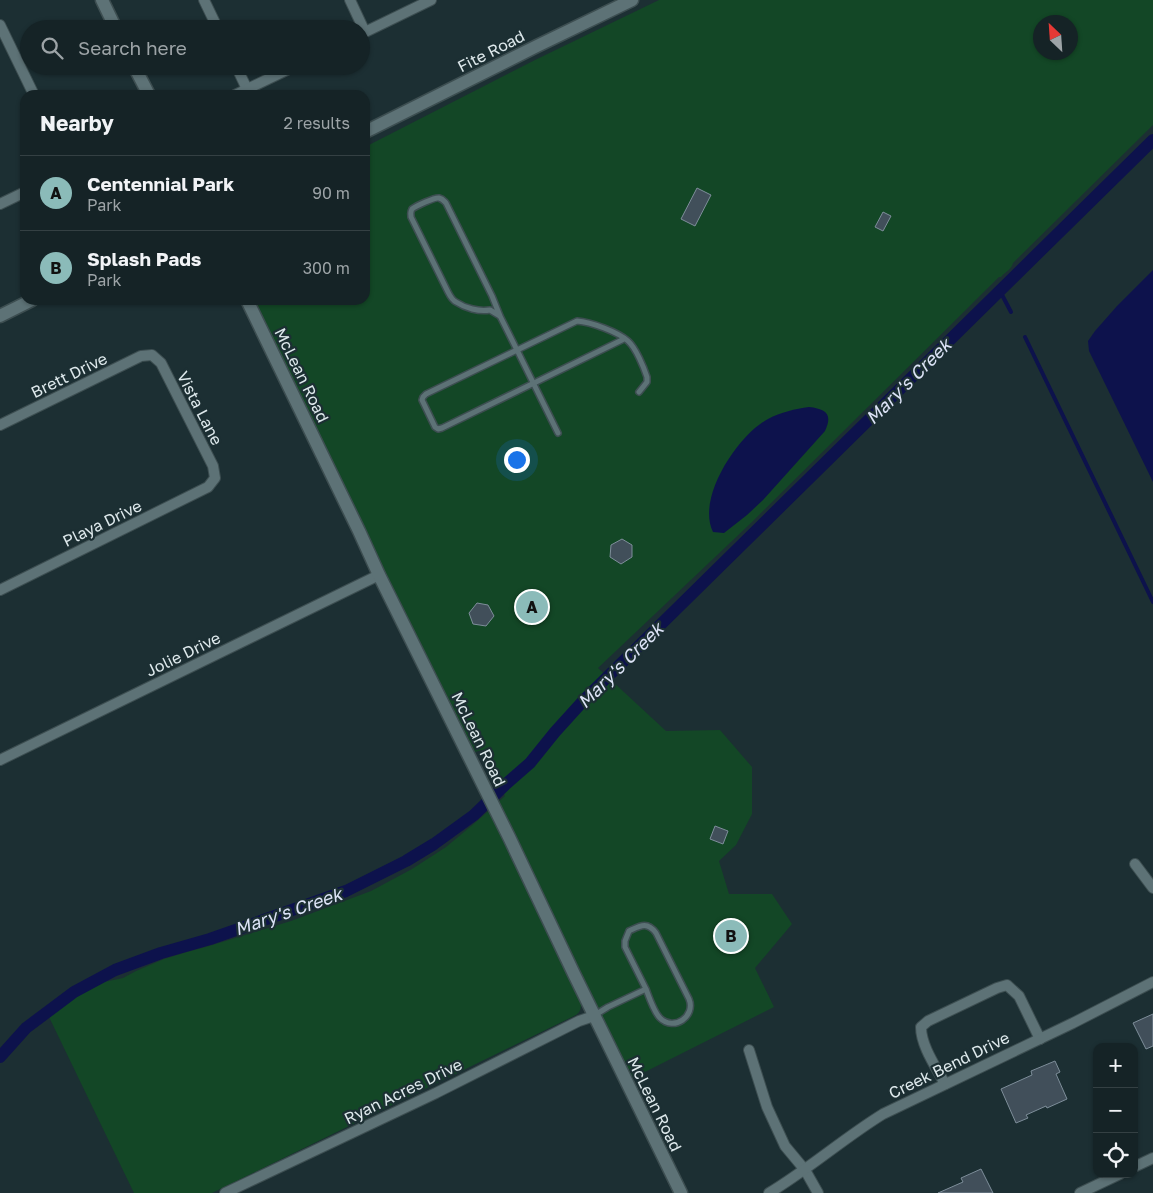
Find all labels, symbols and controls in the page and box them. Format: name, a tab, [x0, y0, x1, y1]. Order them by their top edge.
north arrow	[1033, 15, 1078, 60]
search box	[20, 20, 370, 75]
street label: Fite Road	[454, 26, 528, 76]
icon: search	[38, 34, 66, 62]
text: Search here	[78, 36, 187, 59]
text: Nearby	[40, 110, 114, 136]
text: 2 results	[284, 113, 350, 133]
text: Centennial Park	[87, 172, 234, 195]
text: A	[50, 183, 62, 203]
text: 90 m	[312, 183, 350, 203]
text: Park	[87, 195, 122, 215]
text: Splash Pads	[87, 247, 201, 270]
text: B	[50, 258, 62, 278]
text: 300 m	[303, 258, 350, 278]
text: Park	[87, 270, 122, 290]
street label: McLean Road	[270, 324, 334, 426]
water label: Mary's Creek	[861, 332, 957, 428]
street label: Brett Drive	[28, 348, 110, 402]
street label: Vista Lane	[173, 368, 227, 448]
your location	[504, 447, 530, 473]
street label: Playa Drive	[59, 495, 145, 551]
pin: A	[516, 588, 548, 626]
water label: Mary's Creek	[573, 616, 669, 712]
street label: Jolie Drive	[142, 627, 224, 681]
street label: McLean Road	[447, 688, 511, 790]
water label: Mary's Creek	[231, 882, 346, 940]
pin: B	[715, 917, 747, 955]
street label: Creek Bend Drive	[885, 1027, 1013, 1103]
map controls	[1093, 1043, 1138, 1178]
button: +	[1093, 1043, 1138, 1088]
street label: McLean Road	[623, 1053, 687, 1155]
street label: Ryan Acres Drive	[341, 1054, 465, 1128]
button: −	[1093, 1088, 1138, 1133]
button: locate	[1093, 1133, 1138, 1178]

